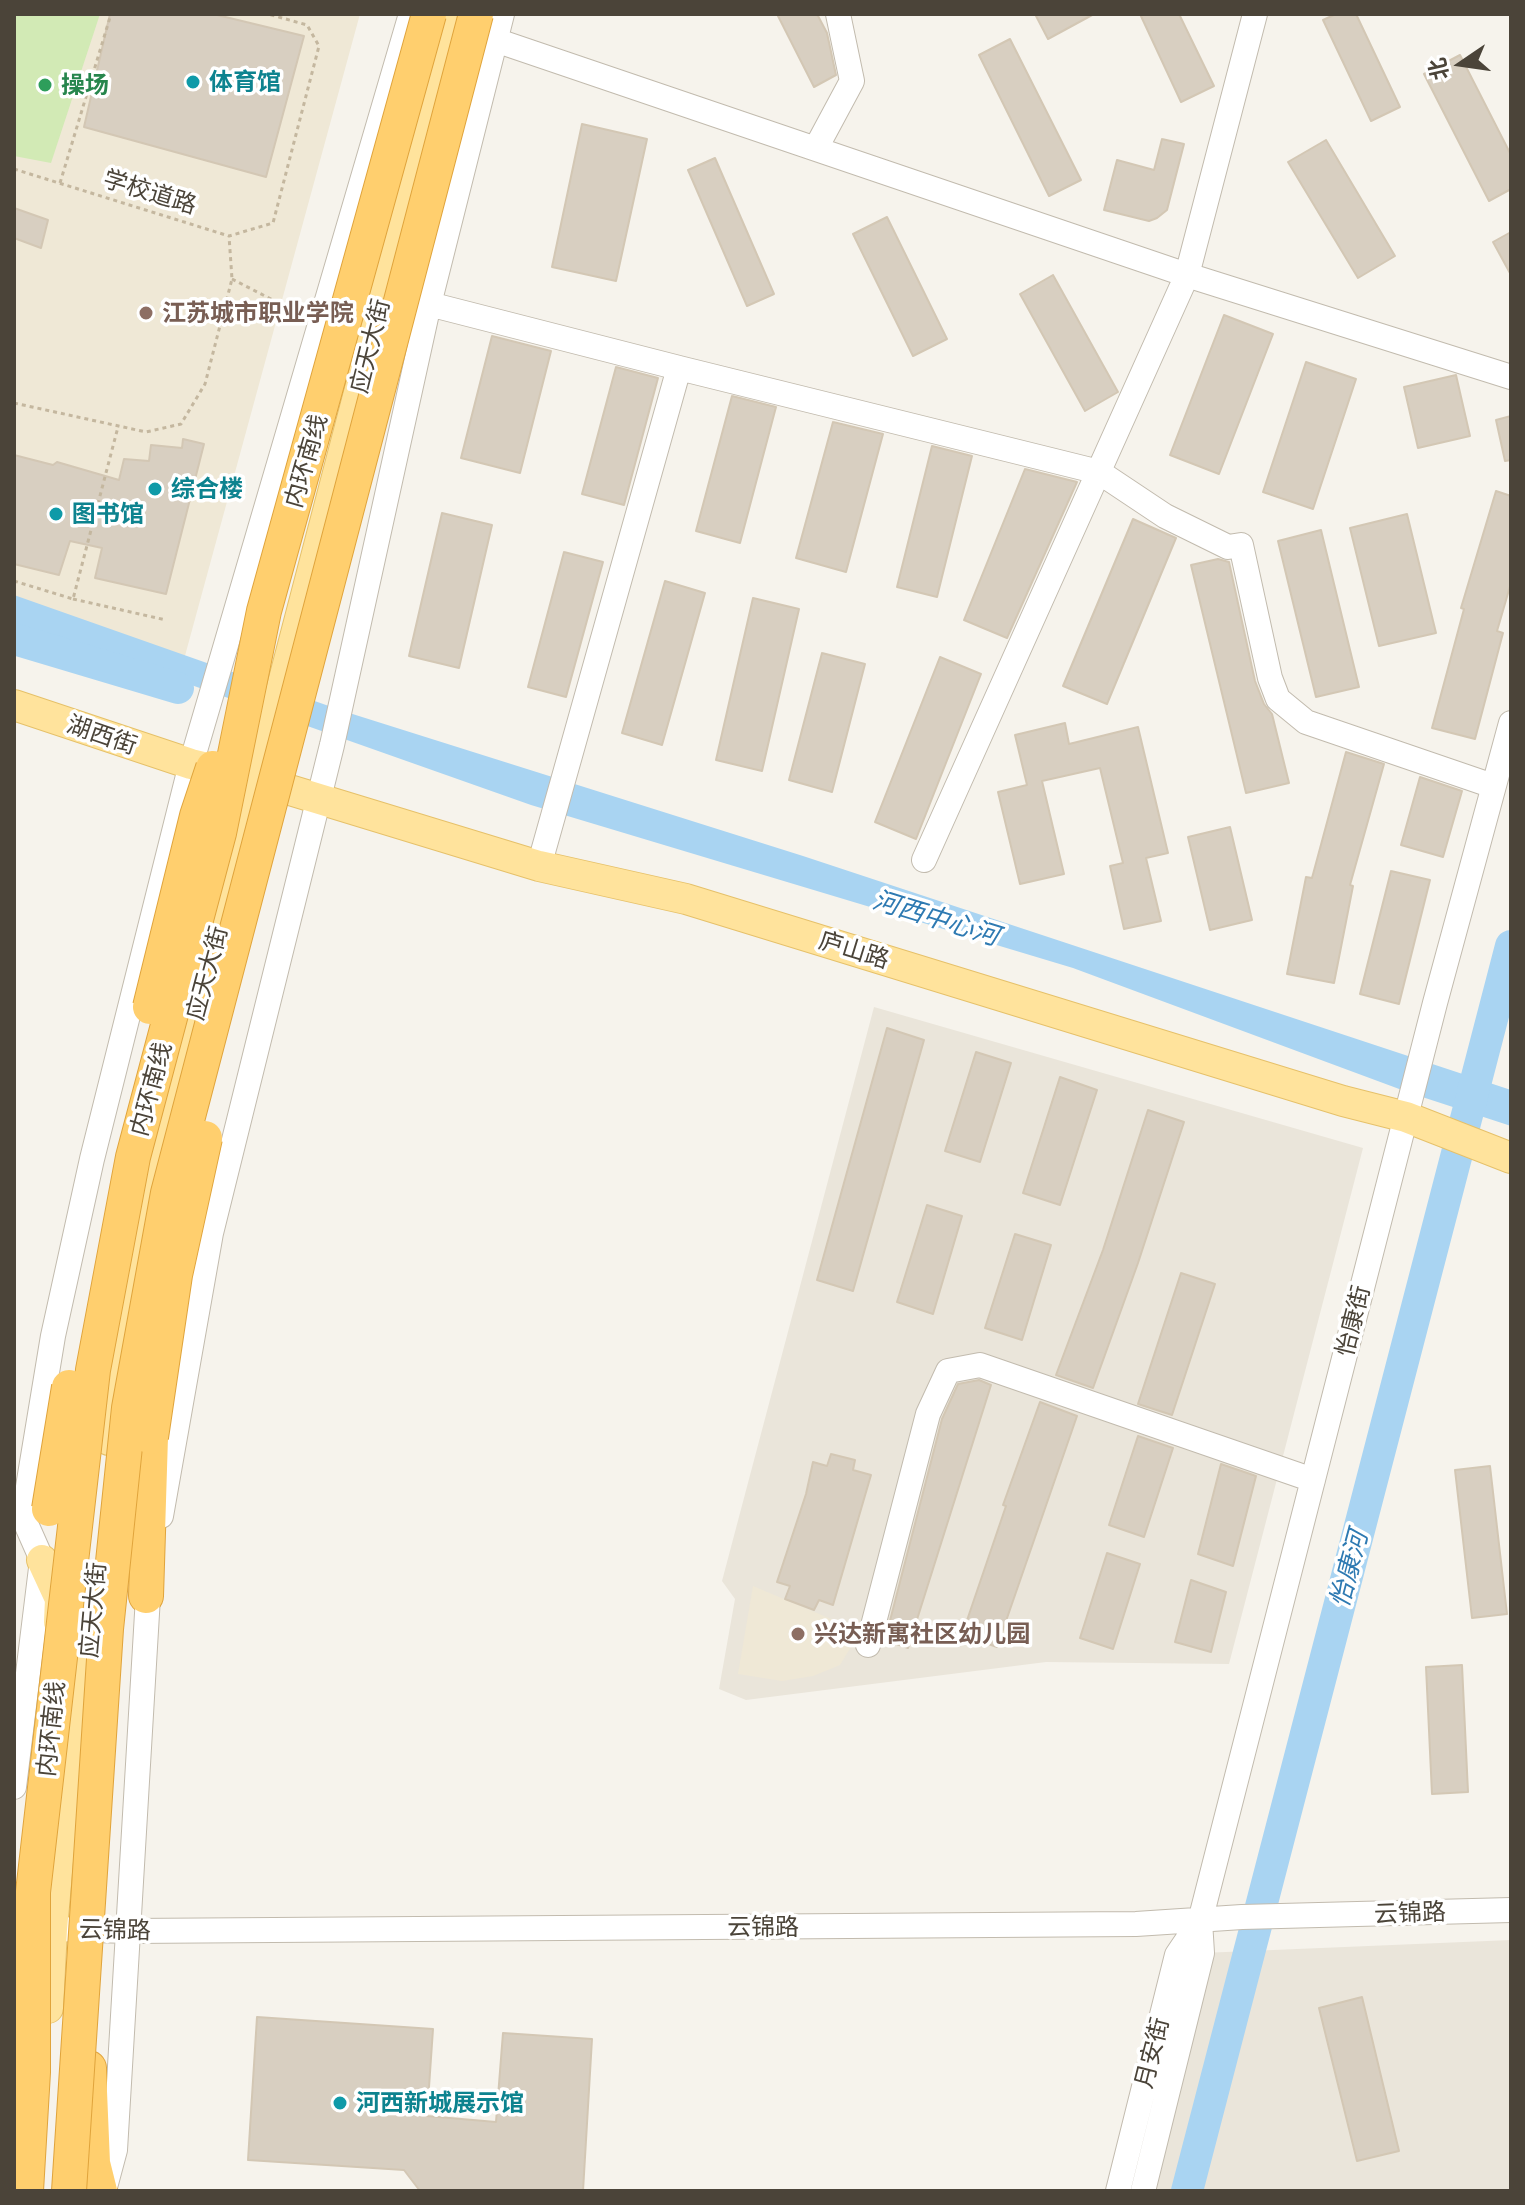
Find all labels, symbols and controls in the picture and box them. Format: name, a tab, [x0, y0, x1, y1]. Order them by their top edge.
north arrow	[1421, 24, 1501, 104]
text: 北	[1422, 56, 1453, 83]
place label: 体育馆	[209, 68, 281, 96]
place label: 操场	[61, 71, 109, 99]
marker: 体育馆	[184, 73, 202, 91]
marker: 操场	[36, 76, 54, 94]
street label: 学校道路	[100, 164, 200, 220]
street label: 应天大街	[344, 296, 396, 396]
place label: 江苏城市职业学院	[162, 299, 354, 327]
marker: 江苏城市职业学院	[137, 304, 155, 322]
street label: 内环南线	[279, 411, 333, 511]
place label: 综合楼	[171, 475, 243, 503]
marker: 综合楼	[146, 480, 164, 498]
place label: 图书馆	[72, 500, 144, 528]
marker: 图书馆	[47, 505, 65, 523]
street label: 湖西街	[63, 710, 141, 760]
water label: 河西中心河	[869, 884, 1003, 952]
street label: 应天大街	[181, 923, 233, 1023]
street label: 庐山路	[815, 926, 893, 974]
street label: 内环南线	[125, 1039, 177, 1139]
street label: 怡康街	[1330, 1283, 1376, 1359]
water label: 怡康河	[1324, 1527, 1374, 1611]
street label: 应天大街	[74, 1561, 112, 1659]
place label: 兴达新寓社区幼儿园	[814, 1620, 1030, 1648]
marker: 兴达新寓社区幼儿园	[789, 1625, 807, 1643]
street label: 内环南线	[32, 1680, 70, 1778]
street label: 云锦路	[1374, 1897, 1446, 1929]
street label: 云锦路	[727, 1913, 799, 1941]
street label: 云锦路	[79, 1915, 151, 1945]
street label: 月安街	[1129, 2015, 1175, 2091]
place label: 河西新城展示馆	[356, 2089, 524, 2117]
marker: 河西新城展示馆	[331, 2094, 349, 2112]

